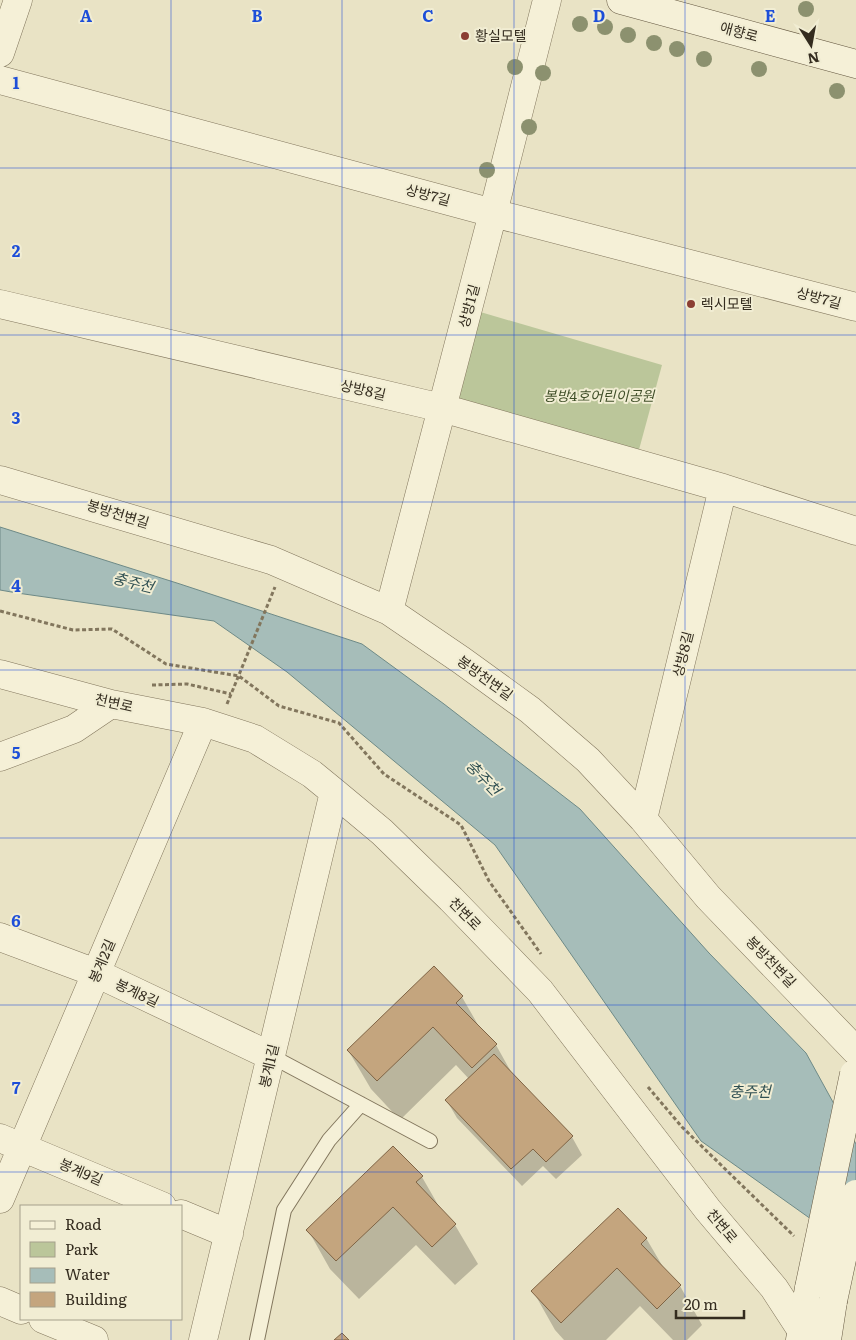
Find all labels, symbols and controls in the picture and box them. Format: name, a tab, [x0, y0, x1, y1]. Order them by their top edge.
text: A	[80, 3, 92, 27]
text: B	[251, 3, 263, 27]
text: C	[422, 3, 434, 27]
text: D	[593, 3, 605, 27]
text: E	[765, 3, 776, 27]
street label: 애향로	[718, 16, 761, 46]
north arrow	[786, 20, 836, 70]
place label: 황실모텔	[475, 25, 527, 45]
marker: 황실모텔	[459, 30, 471, 42]
text: N	[806, 48, 821, 70]
text: 1	[13, 70, 20, 94]
street label: 상방7길	[404, 178, 453, 210]
text: 2	[12, 238, 21, 262]
street label: 상방7길	[795, 281, 844, 313]
street label: 상방1길	[453, 282, 483, 330]
place label: 렉시모텔	[701, 293, 753, 313]
marker: 렉시모텔	[685, 298, 697, 310]
street label: 상방8길	[338, 374, 388, 404]
park label: 봉방4호어린이공원	[544, 385, 656, 405]
text: 3	[12, 405, 21, 429]
street label: 봉방천변길	[85, 494, 152, 532]
water label: 충주천	[110, 565, 158, 598]
text: 4	[11, 573, 21, 597]
street label: 상방8길	[667, 629, 697, 679]
street label: 봉방천변길	[454, 650, 518, 704]
street label: 천변로	[93, 688, 135, 716]
text: 5	[12, 740, 21, 764]
water label: 충주천	[461, 754, 508, 801]
street label: 천변로	[445, 892, 486, 934]
text: 6	[11, 908, 21, 932]
street label: 봉방천변길	[742, 931, 801, 991]
street label: 봉계2길	[83, 936, 119, 986]
street label: 봉계8길	[112, 973, 163, 1011]
street label: 봉계1길	[253, 1042, 283, 1090]
text: 7	[12, 1075, 21, 1099]
water label: 충주천	[729, 1079, 773, 1102]
street label: 봉계9길	[56, 1153, 106, 1189]
street label: 천변로	[703, 1204, 743, 1247]
legend	[20, 1205, 182, 1320]
text: Road	[65, 1212, 101, 1235]
text: Park	[65, 1237, 99, 1260]
text: Water	[65, 1262, 110, 1285]
text: Building	[65, 1287, 127, 1310]
scale bar	[676, 1288, 744, 1320]
text: 20 m	[684, 1292, 718, 1315]

